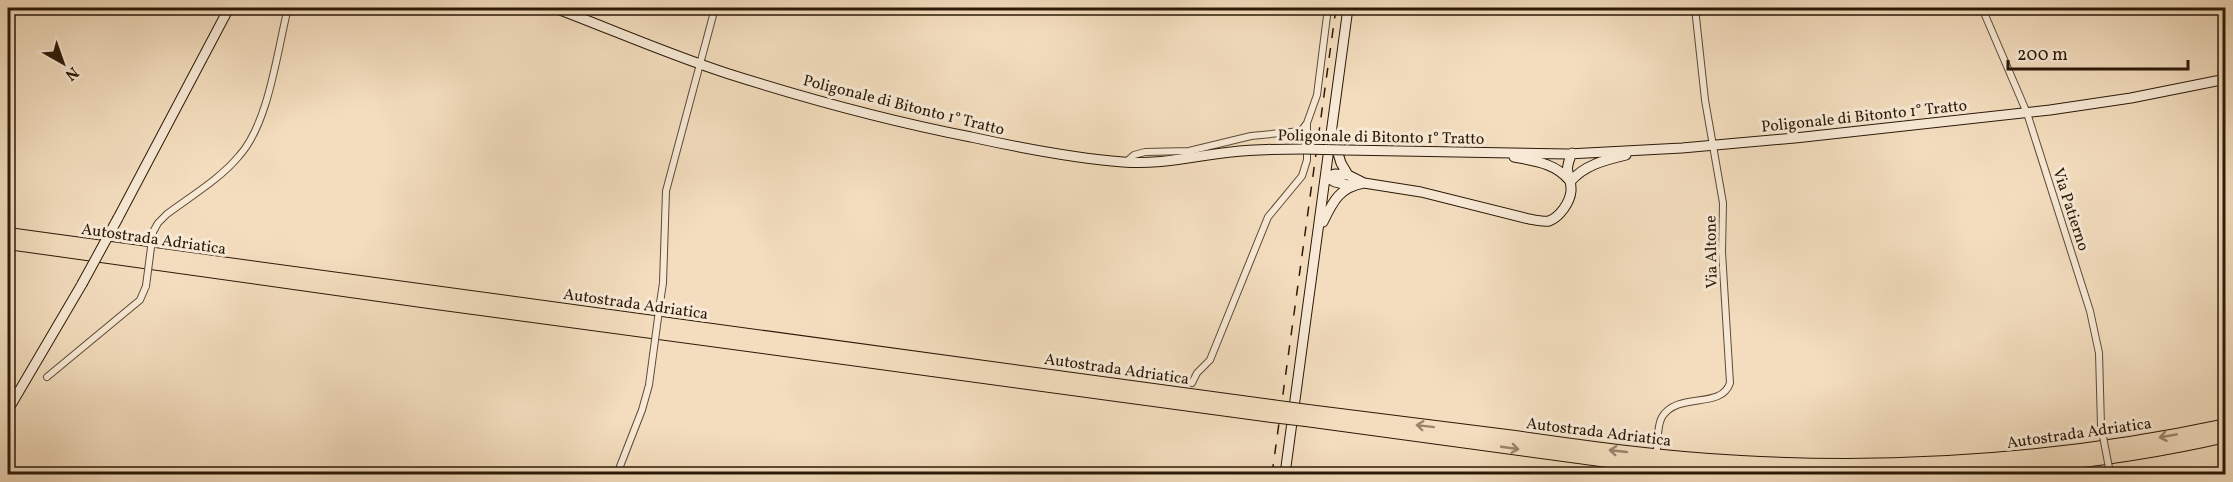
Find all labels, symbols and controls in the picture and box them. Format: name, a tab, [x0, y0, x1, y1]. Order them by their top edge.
north arrow	[33, 33, 93, 93]
scale bar	[2008, 33, 2188, 71]
text: 200 m	[2017, 43, 2068, 68]
text: N	[60, 61, 83, 85]
street label: Poligonale di Bitonto 1° Tratto	[800, 70, 1007, 142]
street label: Poligonale di Bitonto 1° Tratto	[1760, 95, 1968, 139]
street label: Poligonale di Bitonto 1° Tratto	[1277, 125, 1485, 151]
street label: Via Patierno	[2046, 165, 2094, 254]
street label: Via Altone	[1700, 215, 1724, 289]
street label: Autostrada Adriatica	[80, 219, 228, 261]
street label: Autostrada Adriatica	[562, 284, 710, 326]
street label: Autostrada Adriatica	[1043, 349, 1191, 391]
street label: Autostrada Adriatica	[1525, 413, 1673, 453]
street label: Autostrada Adriatica	[2005, 413, 2153, 455]
one-way arrow	[1416, 420, 1435, 431]
one-way arrow	[2159, 431, 2178, 442]
one-way arrow	[1499, 443, 1519, 454]
one-way arrow	[1609, 445, 1629, 456]

